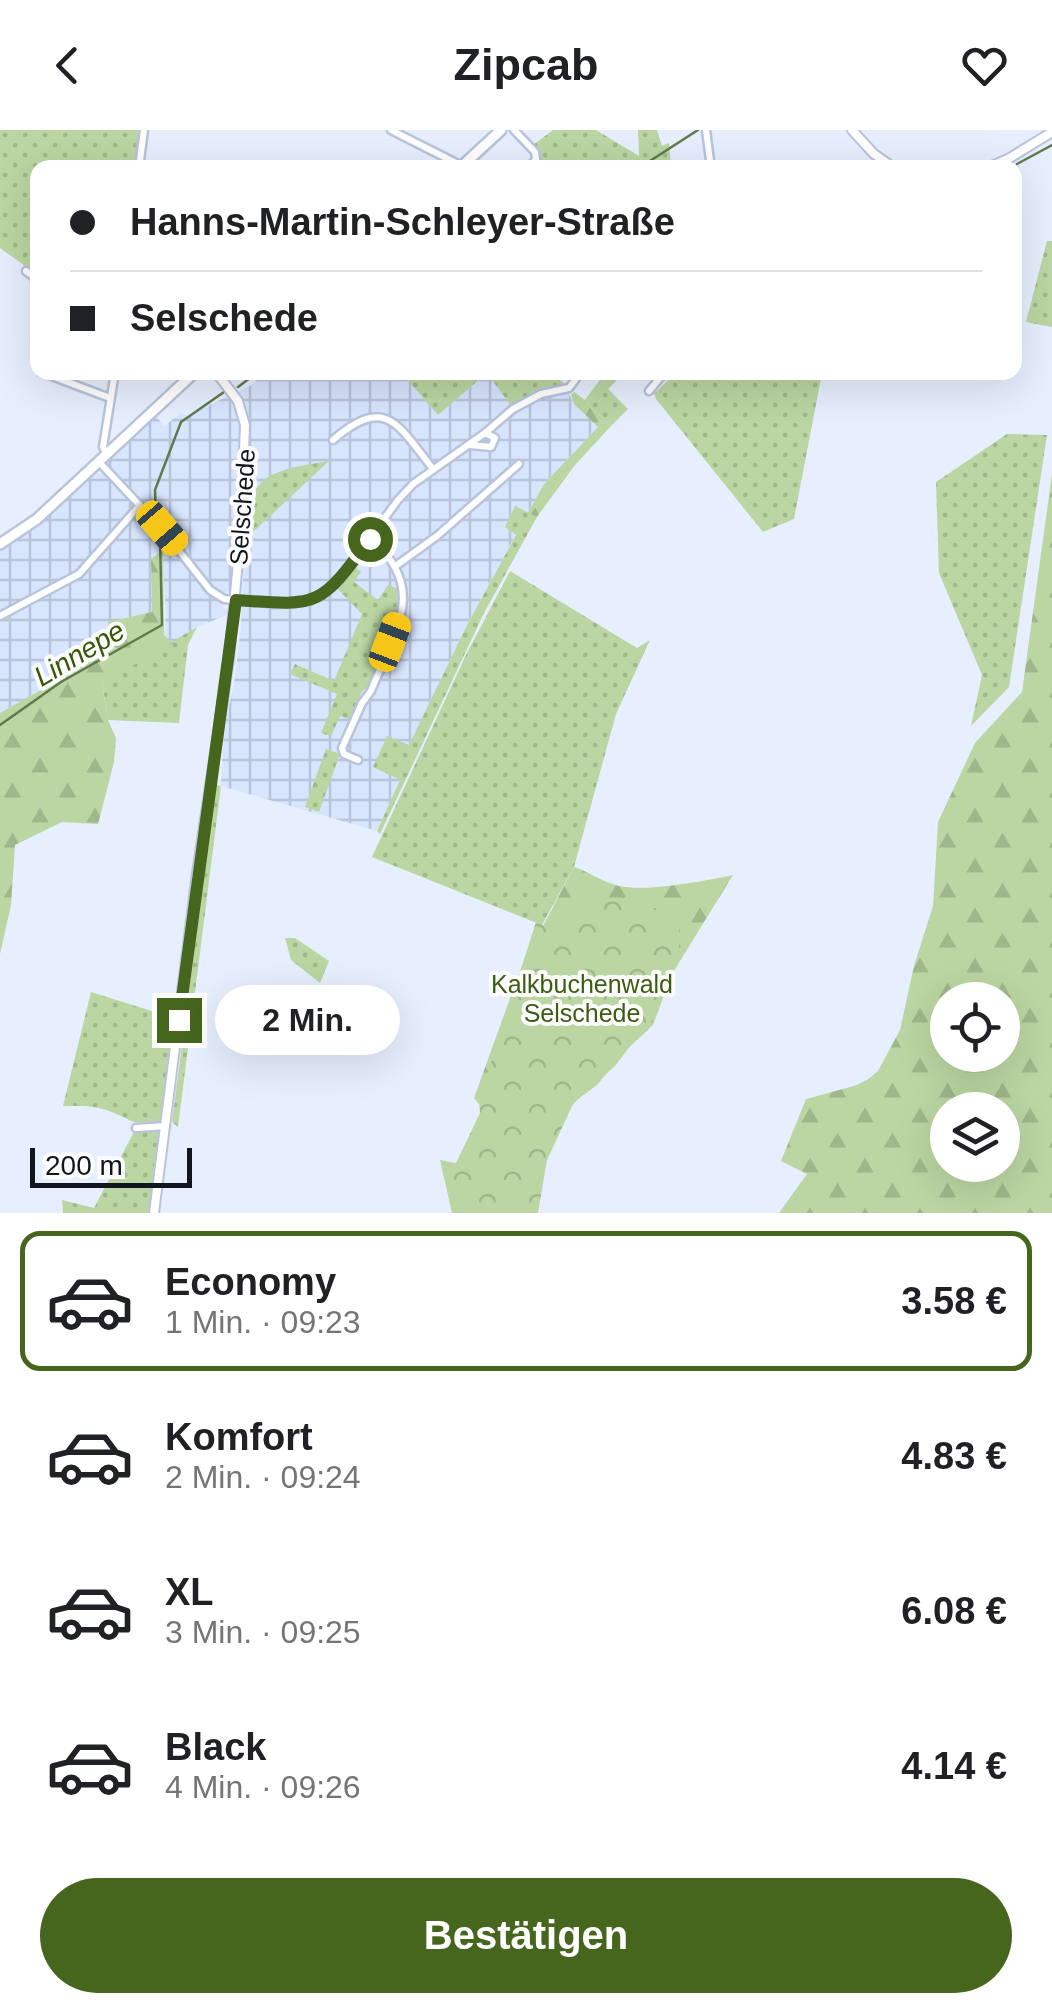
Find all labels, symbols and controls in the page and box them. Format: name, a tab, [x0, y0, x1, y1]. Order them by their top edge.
icon: back	[40, 38, 95, 93]
icon: heart	[957, 38, 1012, 93]
text: Zipcab	[453, 39, 599, 90]
text: Hanns-Martin-Schleyer-Straße	[130, 201, 675, 243]
text: Selschede	[130, 297, 318, 339]
street label: Selschede	[224, 448, 260, 566]
car	[131, 496, 193, 560]
route start	[348, 517, 393, 562]
car	[365, 609, 415, 675]
water label: Linnepe	[29, 614, 130, 692]
park label: Kalkbuchenwald Selschede	[491, 970, 673, 1027]
map controls	[930, 982, 1020, 1182]
button: locate	[930, 982, 1020, 1072]
callout: 2 Min.	[214, 985, 399, 1055]
route end	[157, 998, 202, 1043]
text: 2 Min.	[262, 1002, 353, 1038]
button: layers	[930, 1092, 1020, 1182]
scale bar	[30, 1143, 192, 1188]
text: 200 m	[45, 1150, 123, 1181]
icon: car	[45, 1256, 135, 1346]
text: Economy	[165, 1261, 336, 1303]
text: 3.58 €	[901, 1280, 1007, 1322]
text: 1 Min. · 09:23	[165, 1304, 361, 1340]
icon: car	[45, 1411, 135, 1501]
text: Komfort	[165, 1416, 313, 1458]
text: 4.83 €	[901, 1435, 1007, 1477]
text: 2 Min. · 09:24	[165, 1459, 361, 1495]
icon: car	[45, 1566, 135, 1656]
text: XL	[165, 1571, 214, 1613]
text: 6.08 €	[901, 1590, 1007, 1632]
text: 3 Min. · 09:25	[165, 1614, 361, 1650]
icon: car	[45, 1721, 135, 1811]
text: Black	[165, 1726, 266, 1768]
text: 4.14 €	[901, 1745, 1007, 1787]
text: 4 Min. · 09:26	[165, 1769, 361, 1805]
button: Bestätigen	[40, 1878, 1012, 1993]

